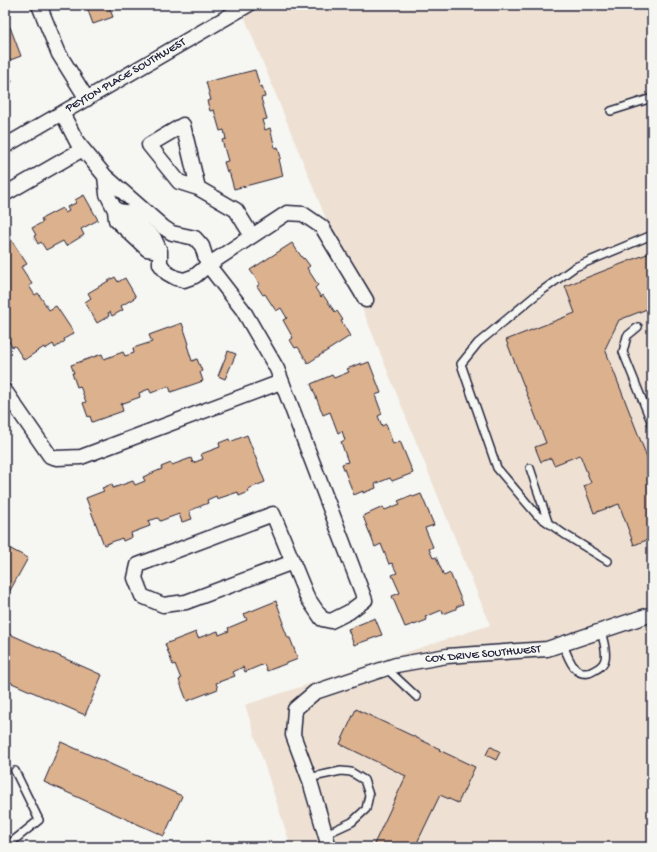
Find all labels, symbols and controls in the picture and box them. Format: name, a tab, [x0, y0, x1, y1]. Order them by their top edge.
street label: PEYTON PLACE SOUTHWEST	[63, 35, 190, 117]
street label: COX DRIVE SOUTHWEST	[425, 643, 543, 667]

